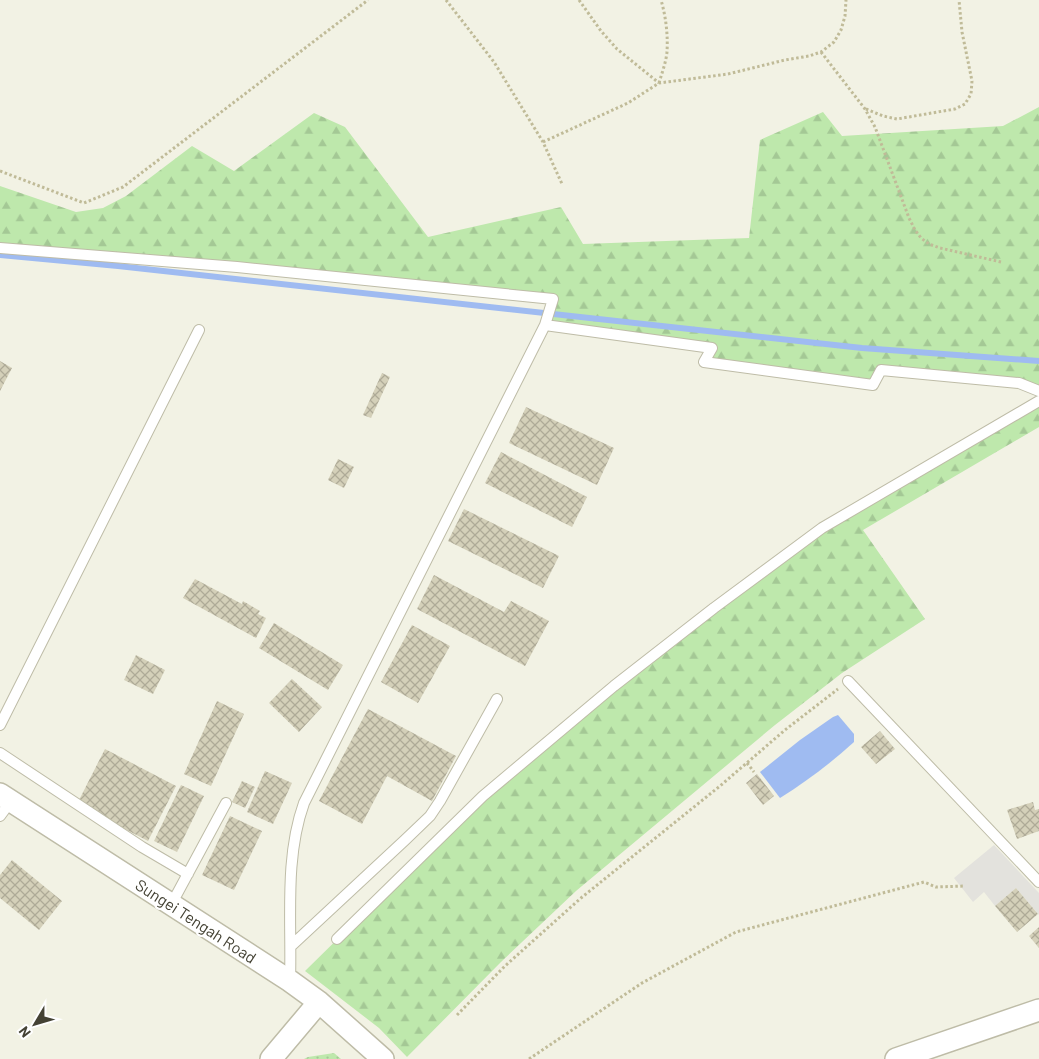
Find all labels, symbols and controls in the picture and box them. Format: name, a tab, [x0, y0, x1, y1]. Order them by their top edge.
street label: Sungei Tengah Road	[132, 874, 260, 967]
north arrow	[10, 999, 60, 1049]
text: N	[15, 1023, 34, 1041]

